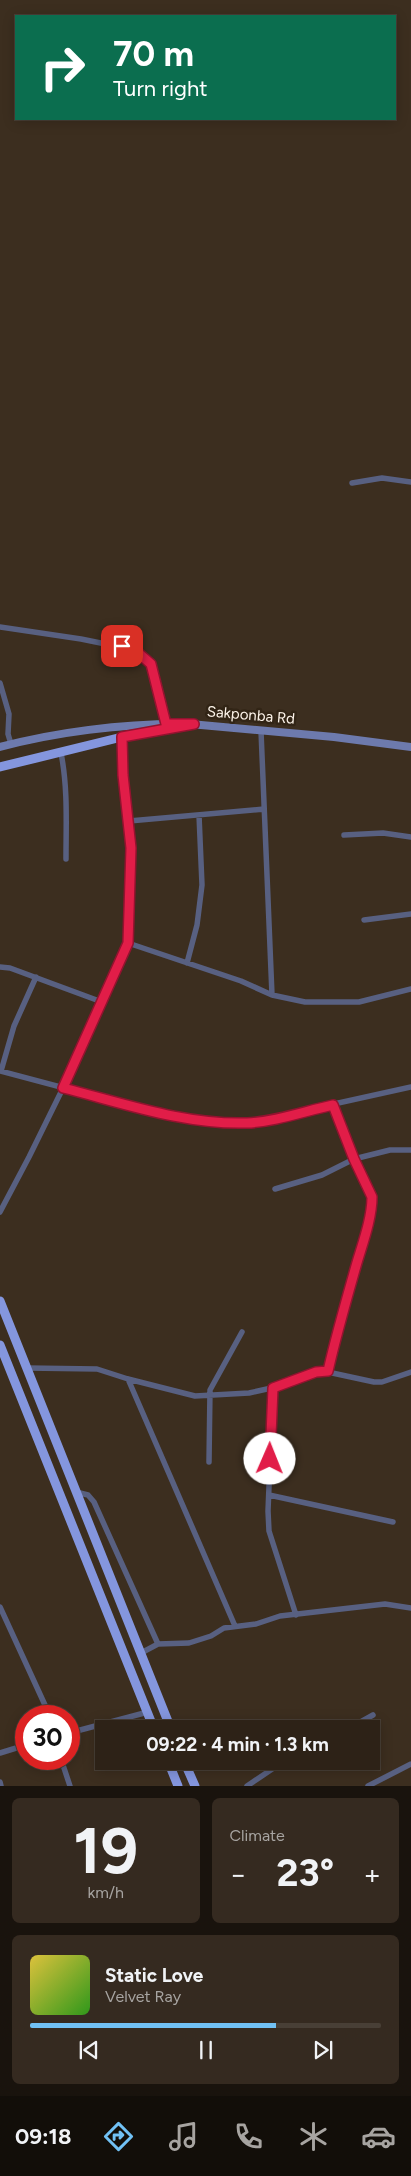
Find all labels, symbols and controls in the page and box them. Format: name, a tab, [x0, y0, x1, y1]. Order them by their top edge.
text: 70 m	[113, 33, 194, 75]
icon: right	[30, 35, 95, 100]
text: Turn right	[113, 75, 208, 102]
pin	[101, 625, 143, 667]
icon: arrive	[108, 632, 136, 660]
street label: Sakponba Rd	[206, 702, 296, 728]
position arrow	[243, 1432, 295, 1484]
speed limit sign: 30	[15, 1705, 80, 1770]
text: 09:22 · 4 min · 1.3 km	[146, 1733, 329, 1756]
text: 19	[73, 1811, 138, 1889]
text: Climate	[230, 1826, 285, 1845]
text: 23°	[277, 1850, 334, 1896]
text: −	[230, 1857, 247, 1891]
text: +	[364, 1857, 381, 1891]
text: km/h	[87, 1883, 124, 1902]
text: Static Love	[105, 1964, 203, 1987]
text: Velvet Ray	[105, 1987, 181, 2006]
icon: previous	[75, 2036, 103, 2064]
icon: pause	[192, 2036, 220, 2064]
icon: next	[309, 2036, 337, 2064]
icon: directions	[101, 2119, 136, 2154]
icon: music	[166, 2119, 201, 2154]
icon: phone	[231, 2119, 266, 2154]
icon: climate	[296, 2119, 331, 2154]
icon: car	[361, 2119, 396, 2154]
text: 09:18	[15, 2123, 71, 2150]

